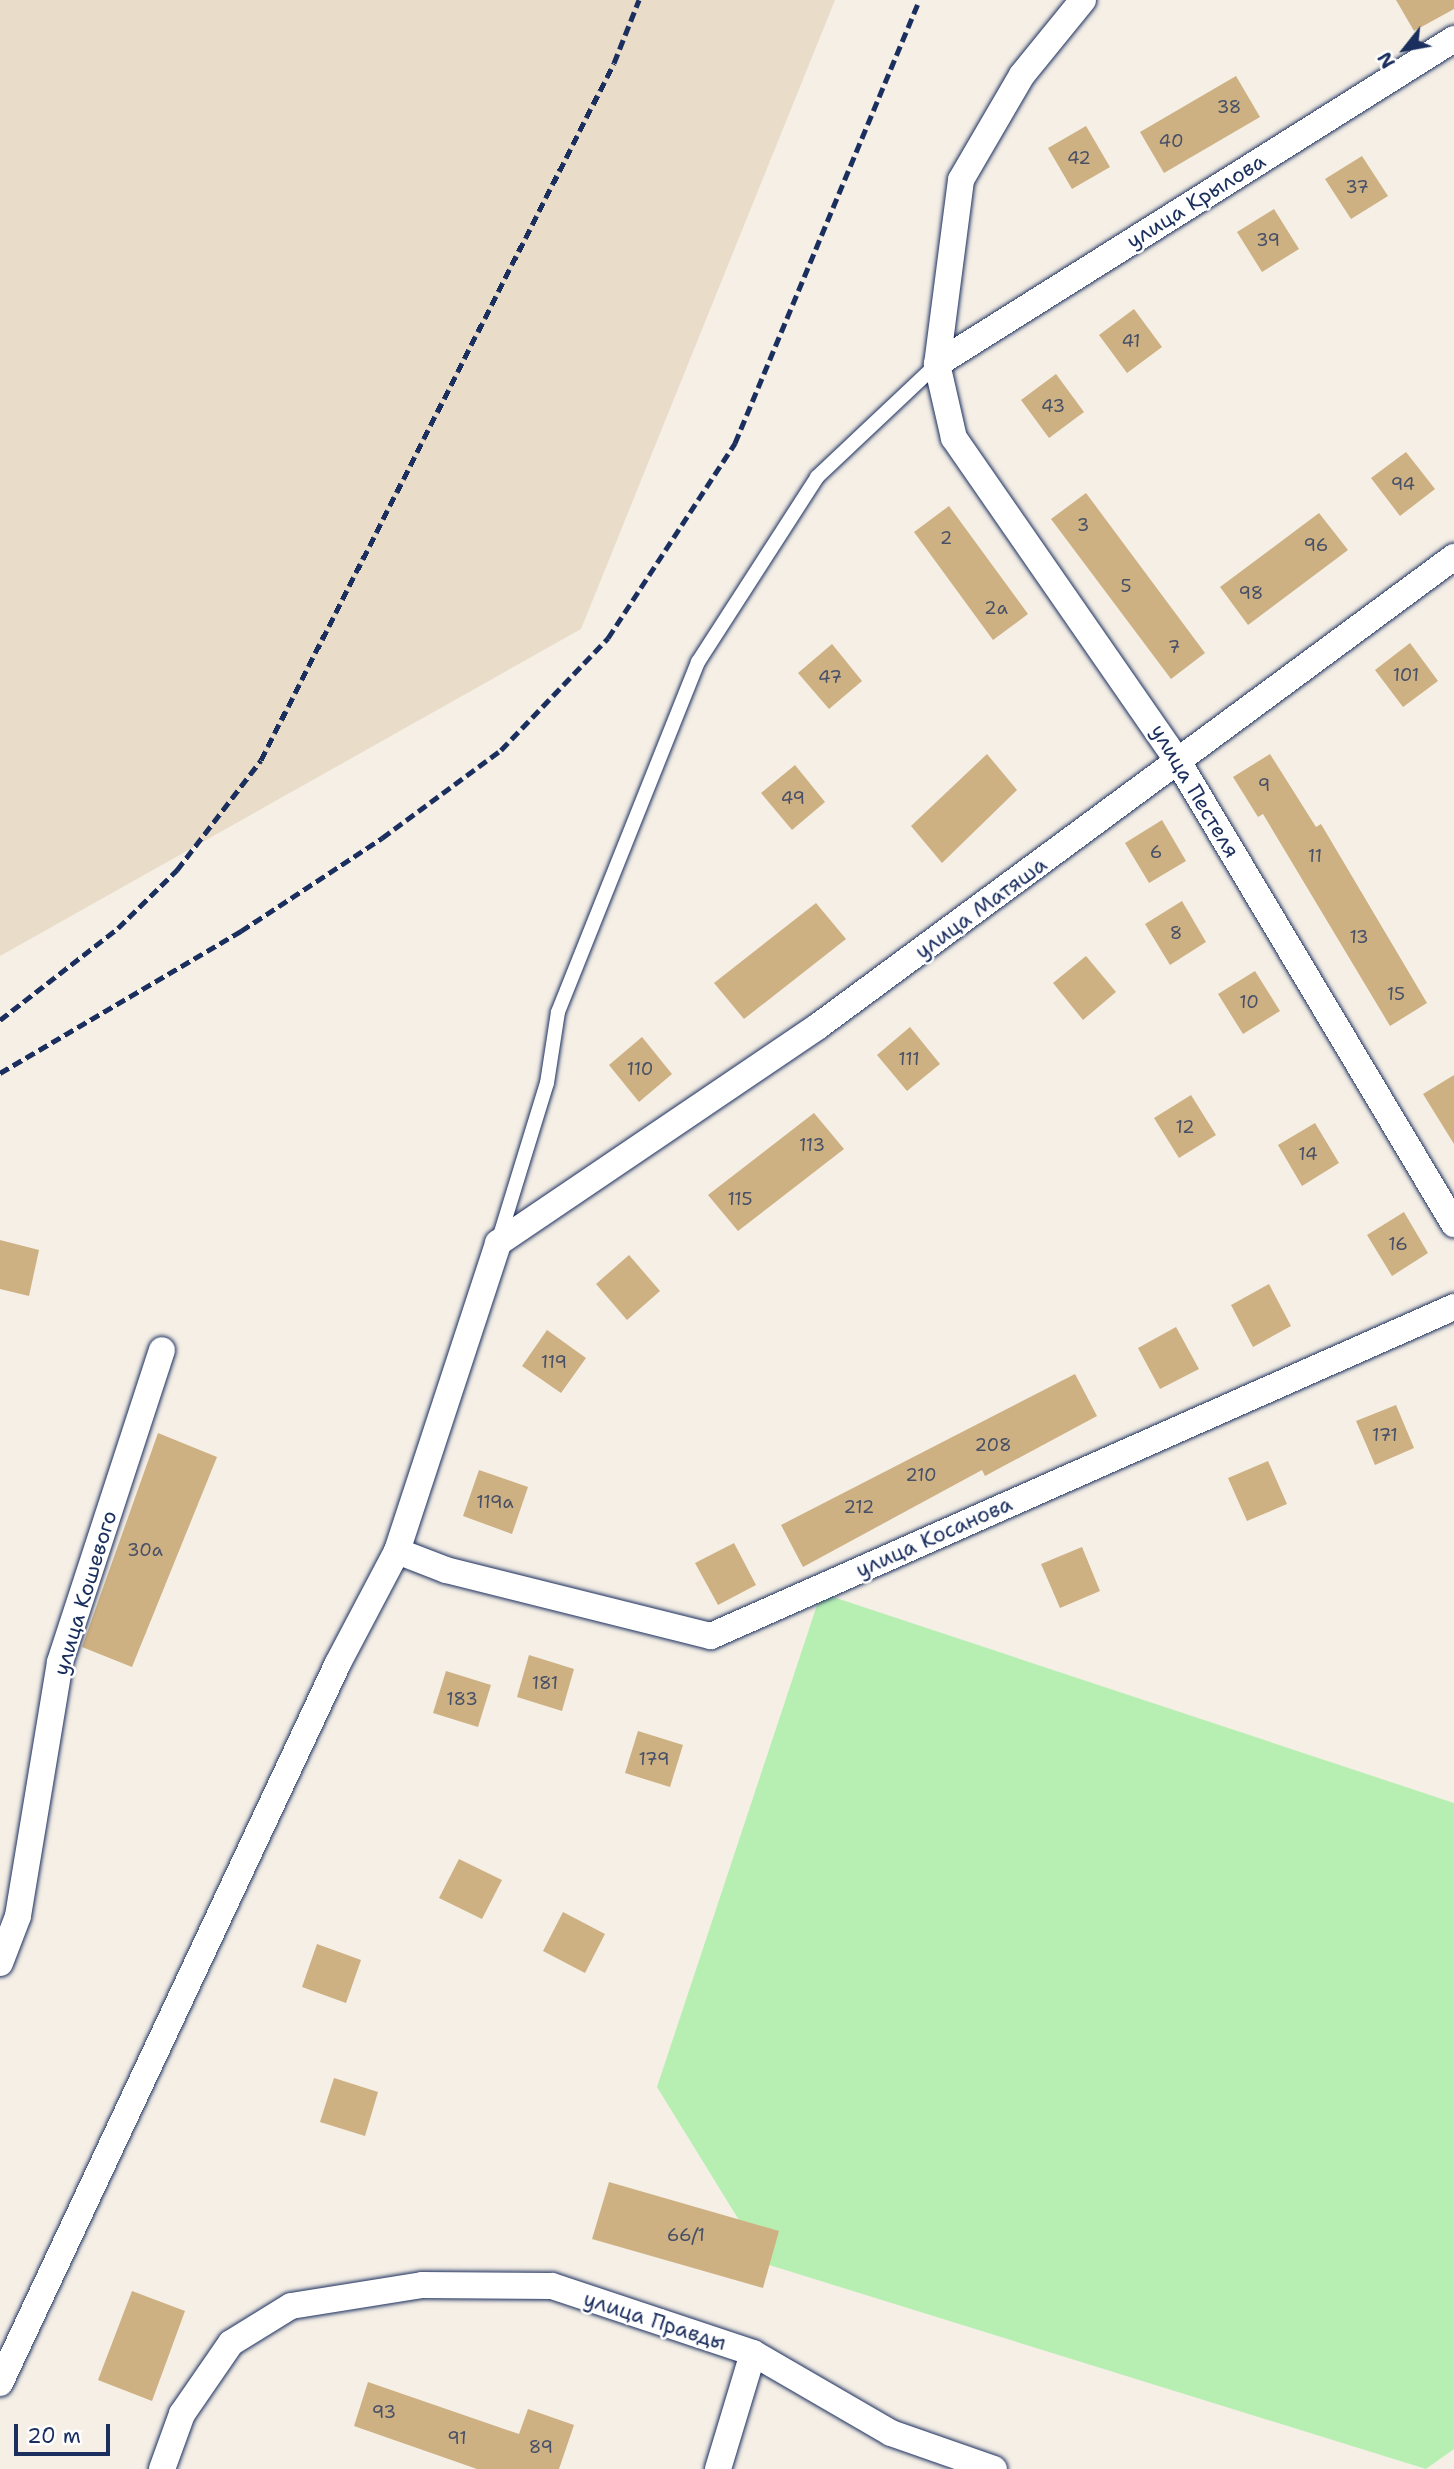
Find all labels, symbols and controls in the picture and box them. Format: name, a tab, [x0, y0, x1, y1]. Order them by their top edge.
north arrow	[1370, 14, 1440, 84]
text: N	[1372, 47, 1401, 73]
house number: 38	[1217, 96, 1241, 118]
house number: 40	[1158, 130, 1184, 152]
house number: 42	[1067, 147, 1091, 169]
street label: улица Крылова	[1122, 148, 1270, 254]
house number: 37	[1345, 176, 1369, 198]
house number: 39	[1256, 229, 1280, 251]
house number: 41	[1121, 330, 1141, 352]
house number: 43	[1041, 395, 1065, 417]
house number: 94	[1391, 473, 1415, 495]
house number: 3	[1077, 514, 1089, 536]
house number: 2	[940, 527, 952, 549]
house number: 96	[1304, 534, 1328, 556]
house number: 5	[1120, 575, 1132, 597]
house number: 98	[1239, 582, 1263, 604]
house number: 2а	[984, 597, 1008, 619]
house number: 7	[1168, 636, 1180, 658]
house number: 101	[1393, 664, 1419, 686]
house number: 47	[818, 666, 842, 688]
street label: улица Пестеля	[1145, 720, 1245, 862]
house number: 9	[1258, 774, 1270, 796]
house number: 49	[781, 787, 805, 809]
house number: 6	[1150, 841, 1162, 863]
house number: 11	[1308, 845, 1322, 867]
street label: улица Матяша	[910, 852, 1052, 964]
house number: 8	[1170, 922, 1182, 944]
house number: 13	[1349, 926, 1369, 948]
house number: 15	[1387, 983, 1405, 1005]
house number: 10	[1239, 991, 1259, 1013]
house number: 111	[898, 1048, 920, 1070]
house number: 110	[627, 1058, 653, 1080]
house number: 12	[1175, 1116, 1195, 1138]
house number: 113	[799, 1134, 825, 1156]
house number: 14	[1298, 1143, 1318, 1165]
house number: 115	[727, 1188, 753, 1210]
house number: 16	[1388, 1233, 1408, 1255]
house number: 119	[541, 1351, 567, 1373]
house number: 171	[1372, 1424, 1398, 1446]
house number: 208	[975, 1434, 1011, 1456]
house number: 210	[905, 1464, 937, 1486]
house number: 119а	[476, 1491, 514, 1513]
street label: улица Косанова	[852, 1491, 1016, 1583]
house number: 212	[844, 1496, 874, 1518]
street label: улица Кошевого	[48, 1508, 122, 1678]
house number: 30а	[127, 1539, 163, 1561]
house number: 181	[532, 1672, 558, 1694]
house number: 183	[446, 1688, 478, 1710]
house number: 179	[638, 1748, 670, 1770]
house number: 66/1	[667, 2224, 705, 2246]
street label: улица Правды	[581, 2286, 729, 2356]
house number: 93	[372, 2401, 396, 2423]
scale bar	[18, 2410, 114, 2454]
text: 20 m	[27, 2422, 81, 2450]
house number: 91	[447, 2427, 467, 2449]
house number: 89	[529, 2436, 553, 2458]

